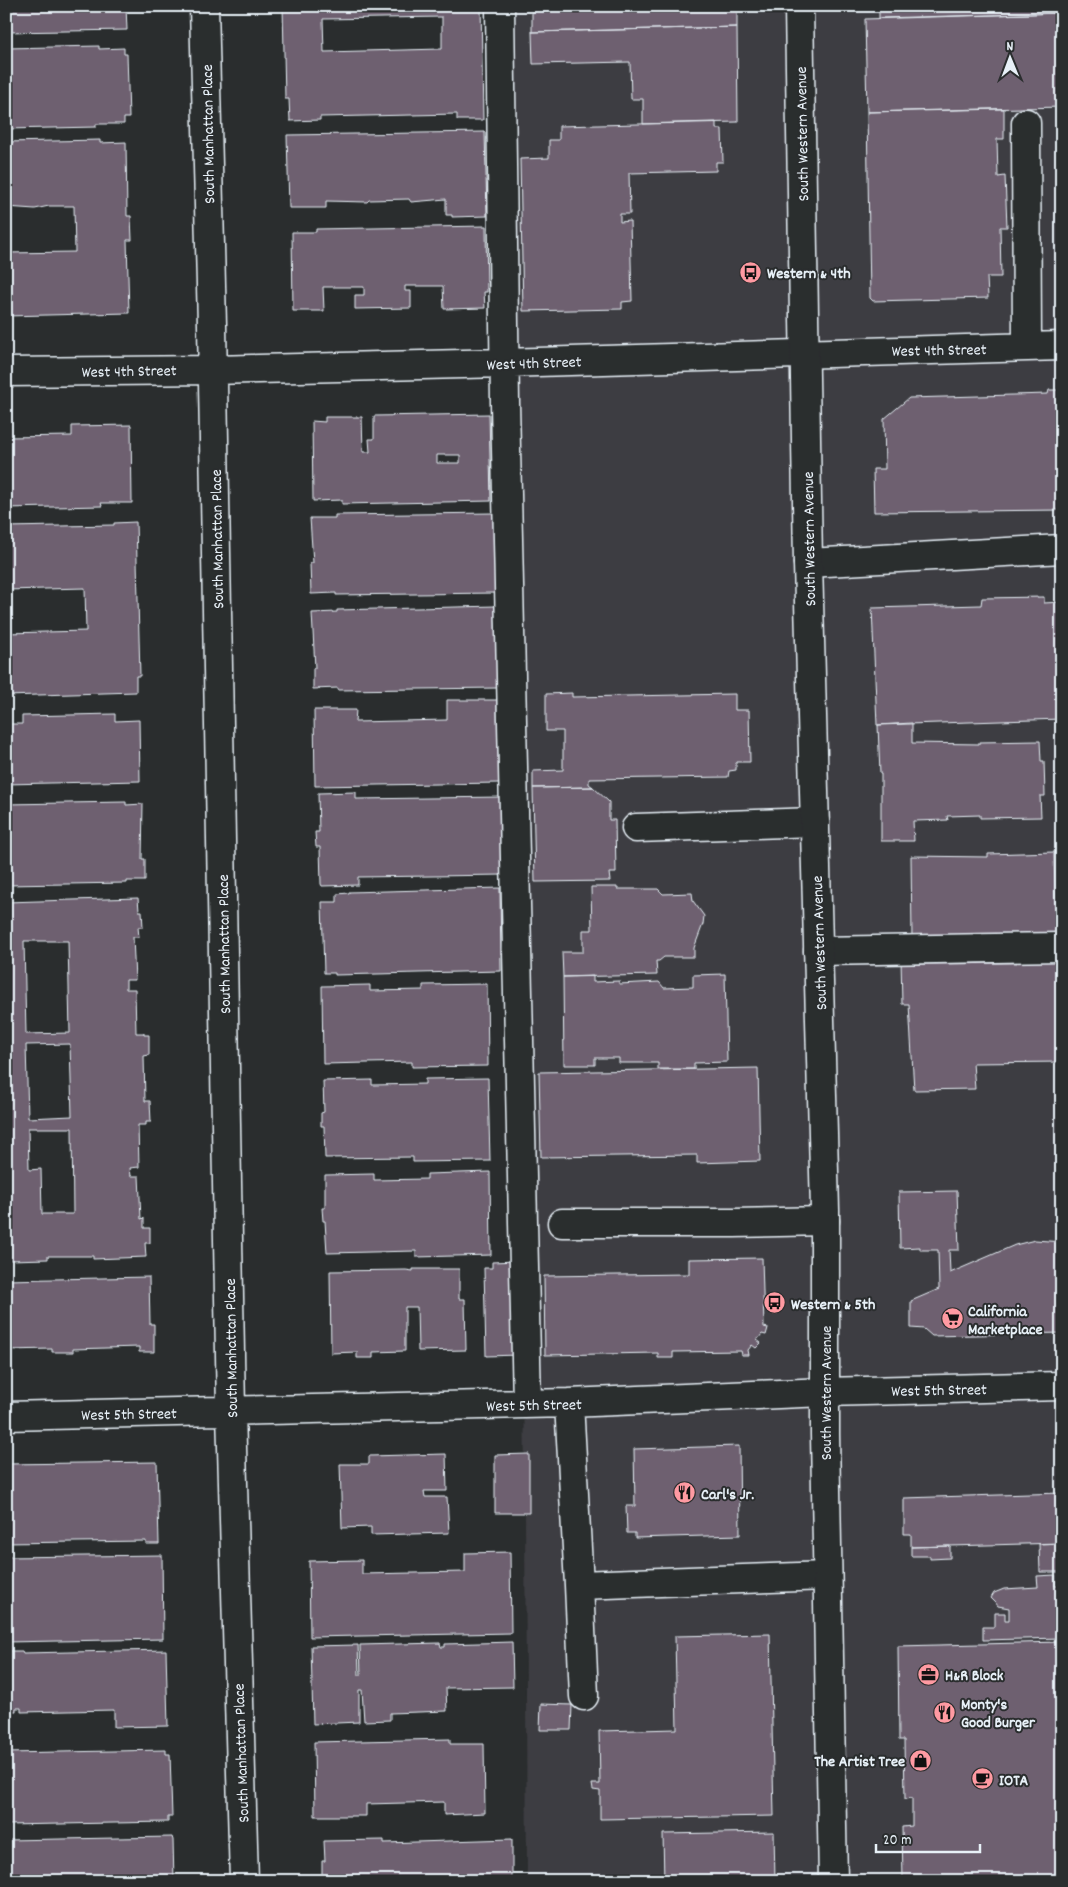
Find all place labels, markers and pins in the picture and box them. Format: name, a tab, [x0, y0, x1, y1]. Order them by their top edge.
bus stop icon: Western & 4th	[739, 260, 763, 284]
place label: Western & 4th	[767, 263, 850, 286]
bus stop icon: Western & 5th	[763, 1291, 787, 1315]
place label: Western & 5th	[791, 1294, 875, 1317]
place label: California Marketplace	[968, 1301, 1042, 1342]
supermarket icon: California Marketplace	[940, 1307, 964, 1331]
restaurant icon: Carl's Jr.	[673, 1481, 697, 1505]
place label: Carl's Jr.	[701, 1484, 754, 1507]
office icon: H&R Block	[917, 1662, 941, 1686]
place label: H&R Block	[945, 1665, 1004, 1688]
place label: Monty's Good Burger	[961, 1694, 1036, 1735]
restaurant icon: Monty's Good Burger	[933, 1700, 957, 1724]
shop icon: The Artist Tree	[909, 1748, 933, 1772]
place label: The Artist Tree	[814, 1751, 905, 1774]
cafe icon: IOTA	[971, 1767, 995, 1791]
place label: IOTA	[999, 1770, 1029, 1793]

